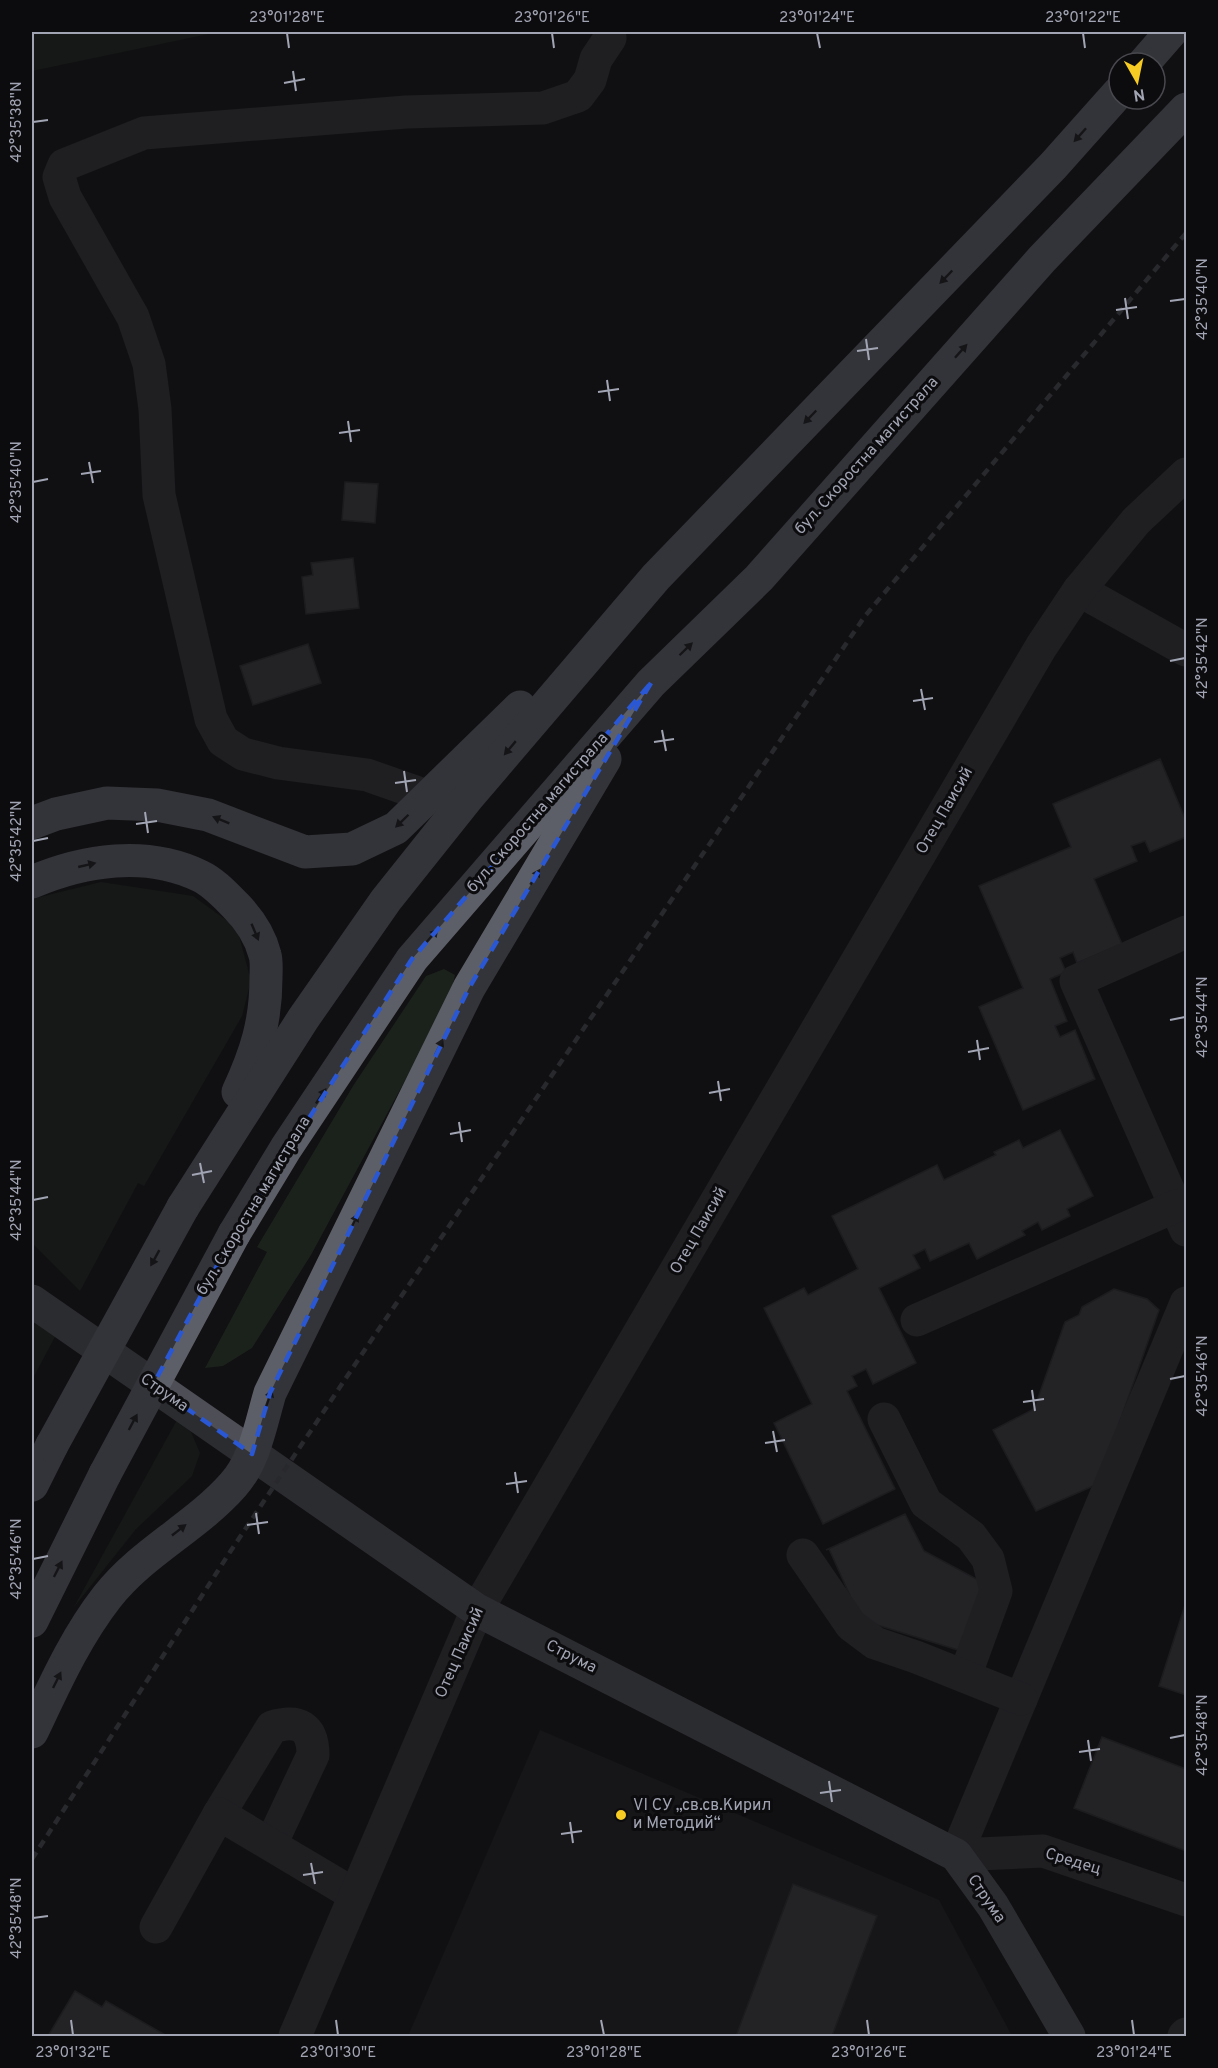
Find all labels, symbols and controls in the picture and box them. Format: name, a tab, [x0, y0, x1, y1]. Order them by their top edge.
text: 23°01'28"E	[249, 9, 325, 28]
text: 23°01'26"E	[514, 9, 590, 28]
text: 23°01'24"E	[779, 9, 855, 28]
text: 23°01'22"E	[1045, 9, 1121, 28]
north arrow	[1107, 51, 1167, 111]
text: 42°35'38"N	[8, 81, 27, 163]
text: N	[1132, 83, 1146, 105]
one-way arrow	[1073, 128, 1087, 143]
text: 42°35'40"N	[1194, 258, 1213, 340]
one-way arrow	[939, 269, 953, 283]
one-way arrow	[954, 344, 967, 359]
street label: бул. Скоростна магистрала	[791, 373, 943, 539]
one-way arrow	[803, 409, 817, 424]
text: 42°35'40"N	[8, 441, 27, 523]
text: 42°35'42"N	[1194, 617, 1213, 699]
one-way arrow	[679, 642, 693, 656]
street label: бул. Скоростна магистрала	[463, 729, 613, 897]
one-way arrow	[504, 740, 517, 755]
street label: Отец Паисий	[912, 764, 978, 858]
text: 42°35'42"N	[8, 800, 27, 882]
one-way arrow	[395, 814, 410, 827]
one-way arrow	[211, 815, 229, 825]
one-way arrow	[78, 859, 96, 869]
one-way arrow	[529, 869, 540, 885]
one-way arrow	[250, 923, 260, 941]
one-way arrow	[425, 929, 438, 944]
text: 42°35'44"N	[1194, 976, 1213, 1058]
one-way arrow	[434, 1038, 444, 1056]
one-way arrow	[315, 1088, 326, 1104]
street label: бул. Скоростна магистрала	[193, 1113, 315, 1299]
text: 42°35'44"N	[8, 1159, 27, 1241]
street label: Отец Паисий	[666, 1184, 732, 1278]
one-way arrow	[348, 1213, 358, 1231]
one-way arrow	[150, 1250, 160, 1267]
text: 42°35'46"N	[1194, 1335, 1213, 1417]
street label: Струма	[136, 1369, 192, 1417]
one-way arrow	[265, 1389, 274, 1407]
one-way arrow	[128, 1413, 138, 1430]
text: 42°35'46"N	[8, 1518, 27, 1600]
one-way arrow	[171, 1524, 187, 1537]
one-way arrow	[53, 1560, 62, 1577]
street label: Отец Паисий	[431, 1605, 489, 1701]
street label: Струма	[542, 1636, 600, 1678]
one-way arrow	[53, 1671, 62, 1688]
text: 42°35'48"N	[1194, 1694, 1213, 1776]
place label: VI СУ „св.св.Кирил и Методий“	[633, 1796, 771, 1834]
marker: VI СУ „св.св.Кирил и Методий“	[614, 1808, 628, 1822]
street label: Средец	[1043, 1844, 1103, 1880]
street label: Струма	[963, 1871, 1009, 1927]
text: 42°35'48"N	[8, 1877, 27, 1959]
text: 23°01'32"E	[35, 2044, 111, 2063]
text: 23°01'30"E	[300, 2044, 376, 2063]
text: 23°01'28"E	[566, 2044, 642, 2063]
text: 23°01'26"E	[831, 2044, 907, 2063]
text: 23°01'24"E	[1096, 2044, 1172, 2063]

